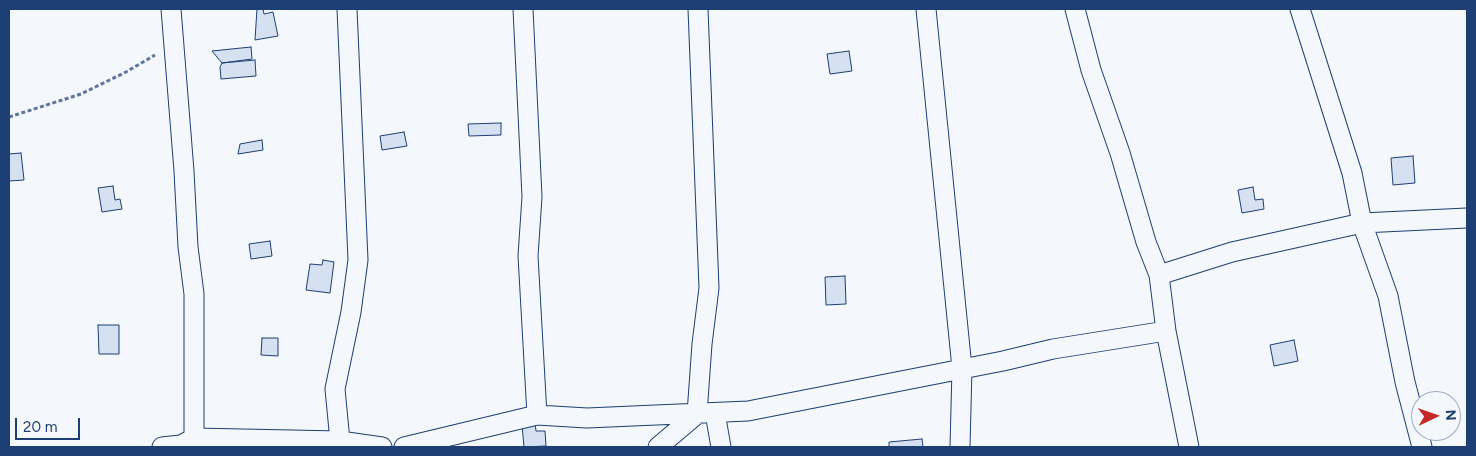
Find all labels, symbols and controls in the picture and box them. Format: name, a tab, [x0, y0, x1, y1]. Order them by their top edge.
north arrow	[1411, 391, 1461, 441]
scale bar	[18, 408, 82, 440]
text: N	[1442, 409, 1459, 421]
text: 20 m	[23, 418, 57, 436]

